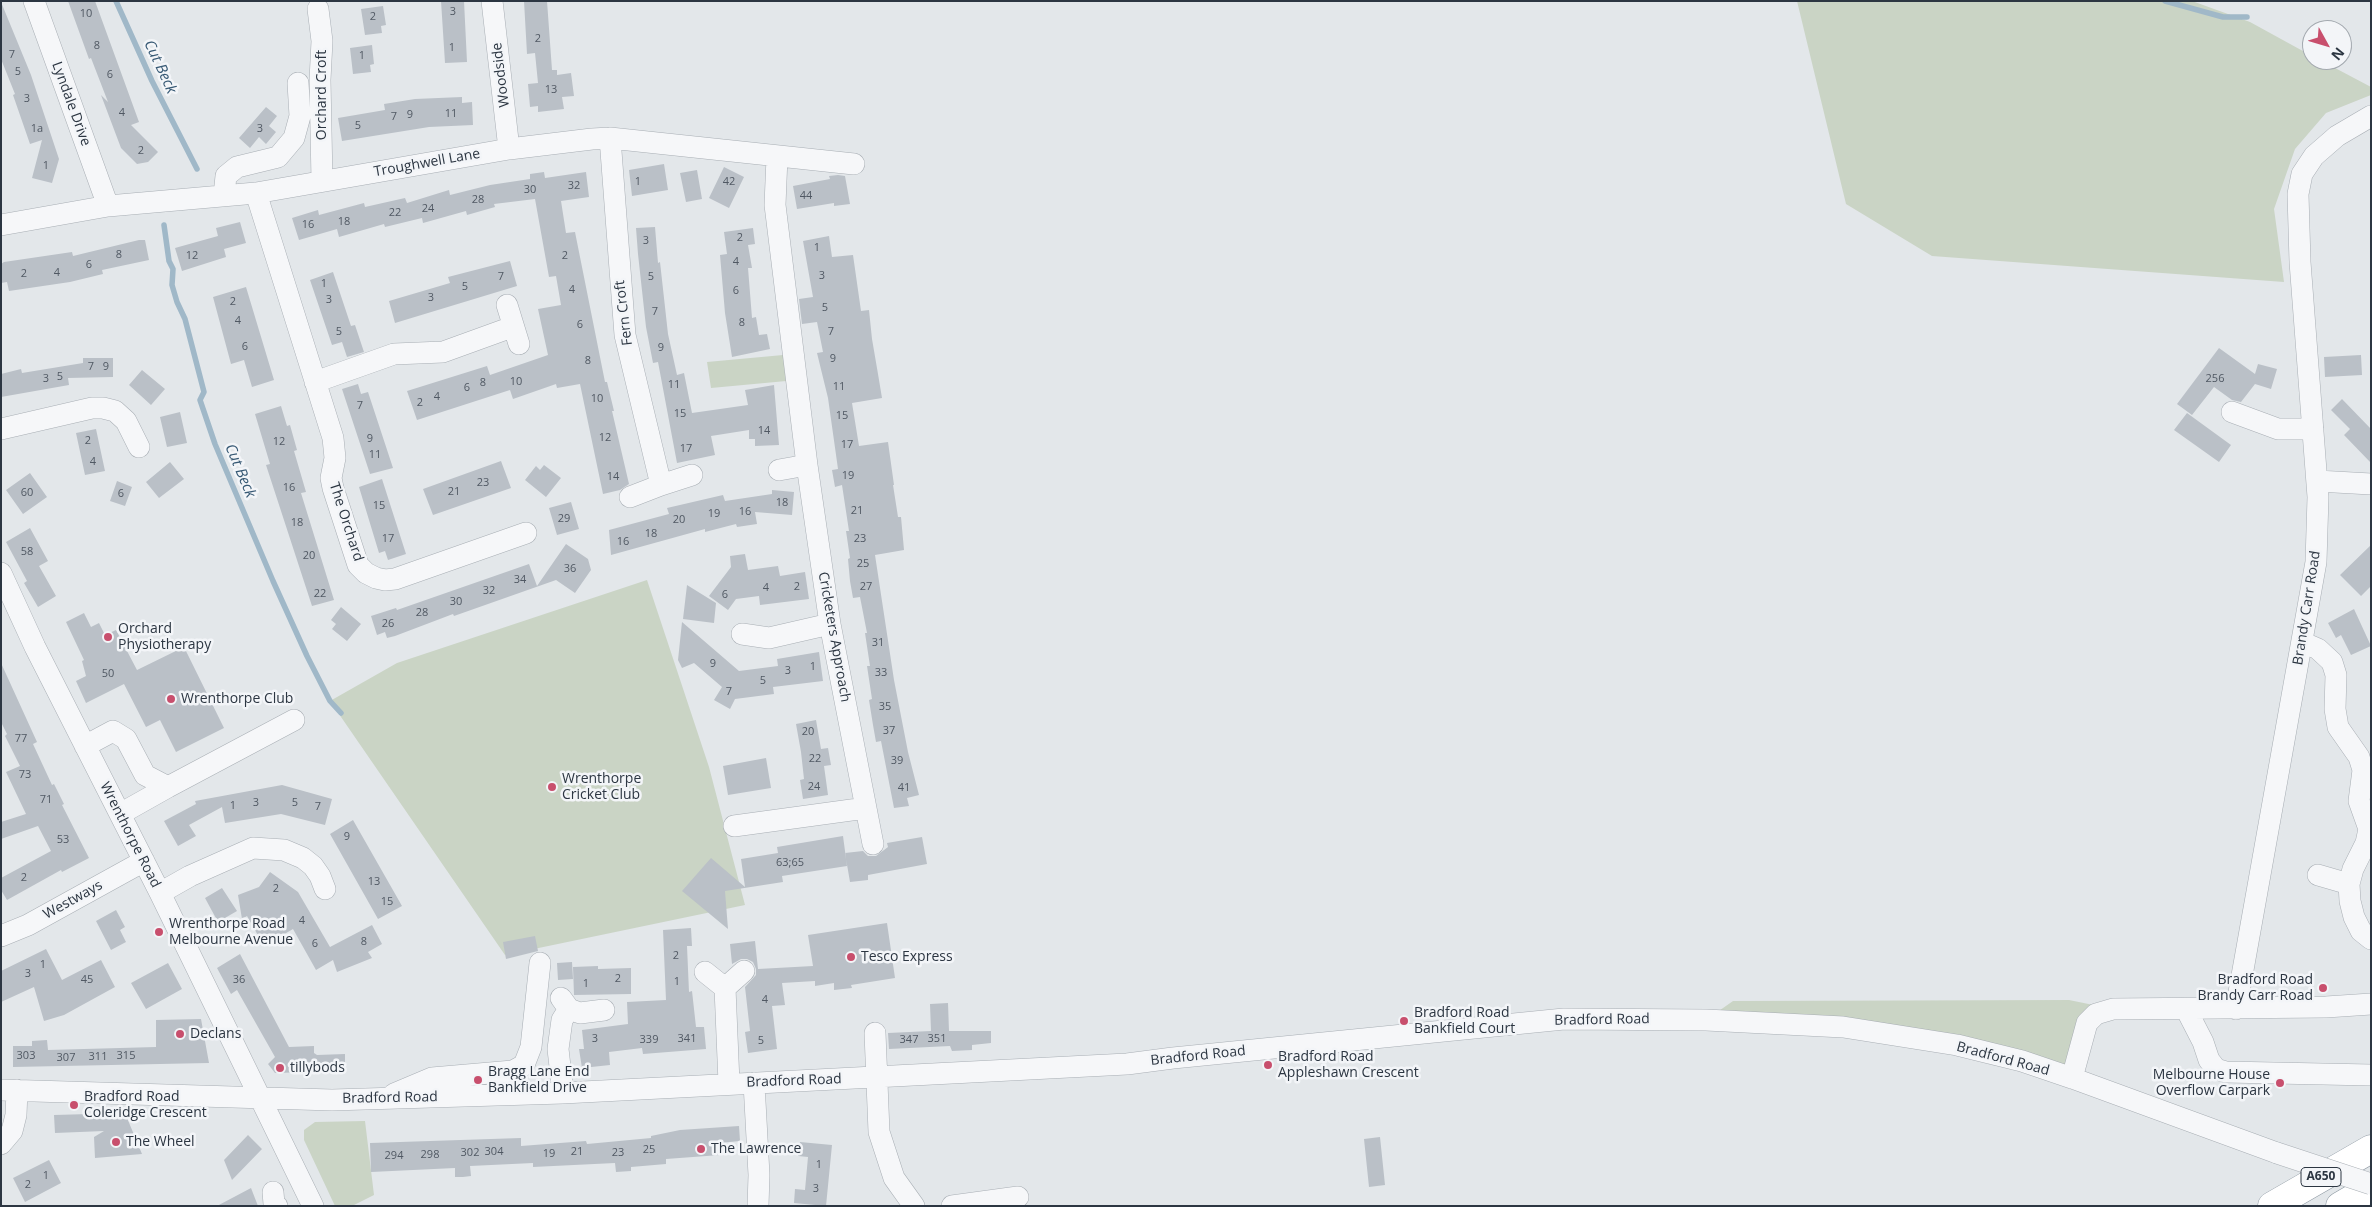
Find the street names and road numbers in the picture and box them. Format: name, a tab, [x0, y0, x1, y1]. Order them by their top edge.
street label: Woodside	[489, 42, 513, 108]
street label: Orchard Croft	[314, 50, 330, 140]
street label: Lyndale Drive	[48, 60, 94, 148]
street label: Troughwell Lane	[373, 145, 481, 181]
street label: Fern Croft	[612, 279, 636, 347]
street label: The Orchard	[325, 481, 367, 563]
street label: Brandy Carr Road	[2290, 550, 2324, 666]
street label: Cricketers Approach	[814, 571, 854, 703]
street label: Wrenthorpe Road	[96, 779, 164, 891]
street label: Westways	[41, 877, 105, 923]
street label: Bradford Road	[1554, 1011, 1650, 1029]
street label: Bradford Road	[1955, 1039, 2051, 1079]
street label: Bradford Road	[1150, 1043, 1246, 1069]
street label: Bradford Road	[746, 1071, 842, 1091]
street label: Bradford Road	[342, 1089, 438, 1107]
road number: A650	[2301, 1168, 2341, 1186]

